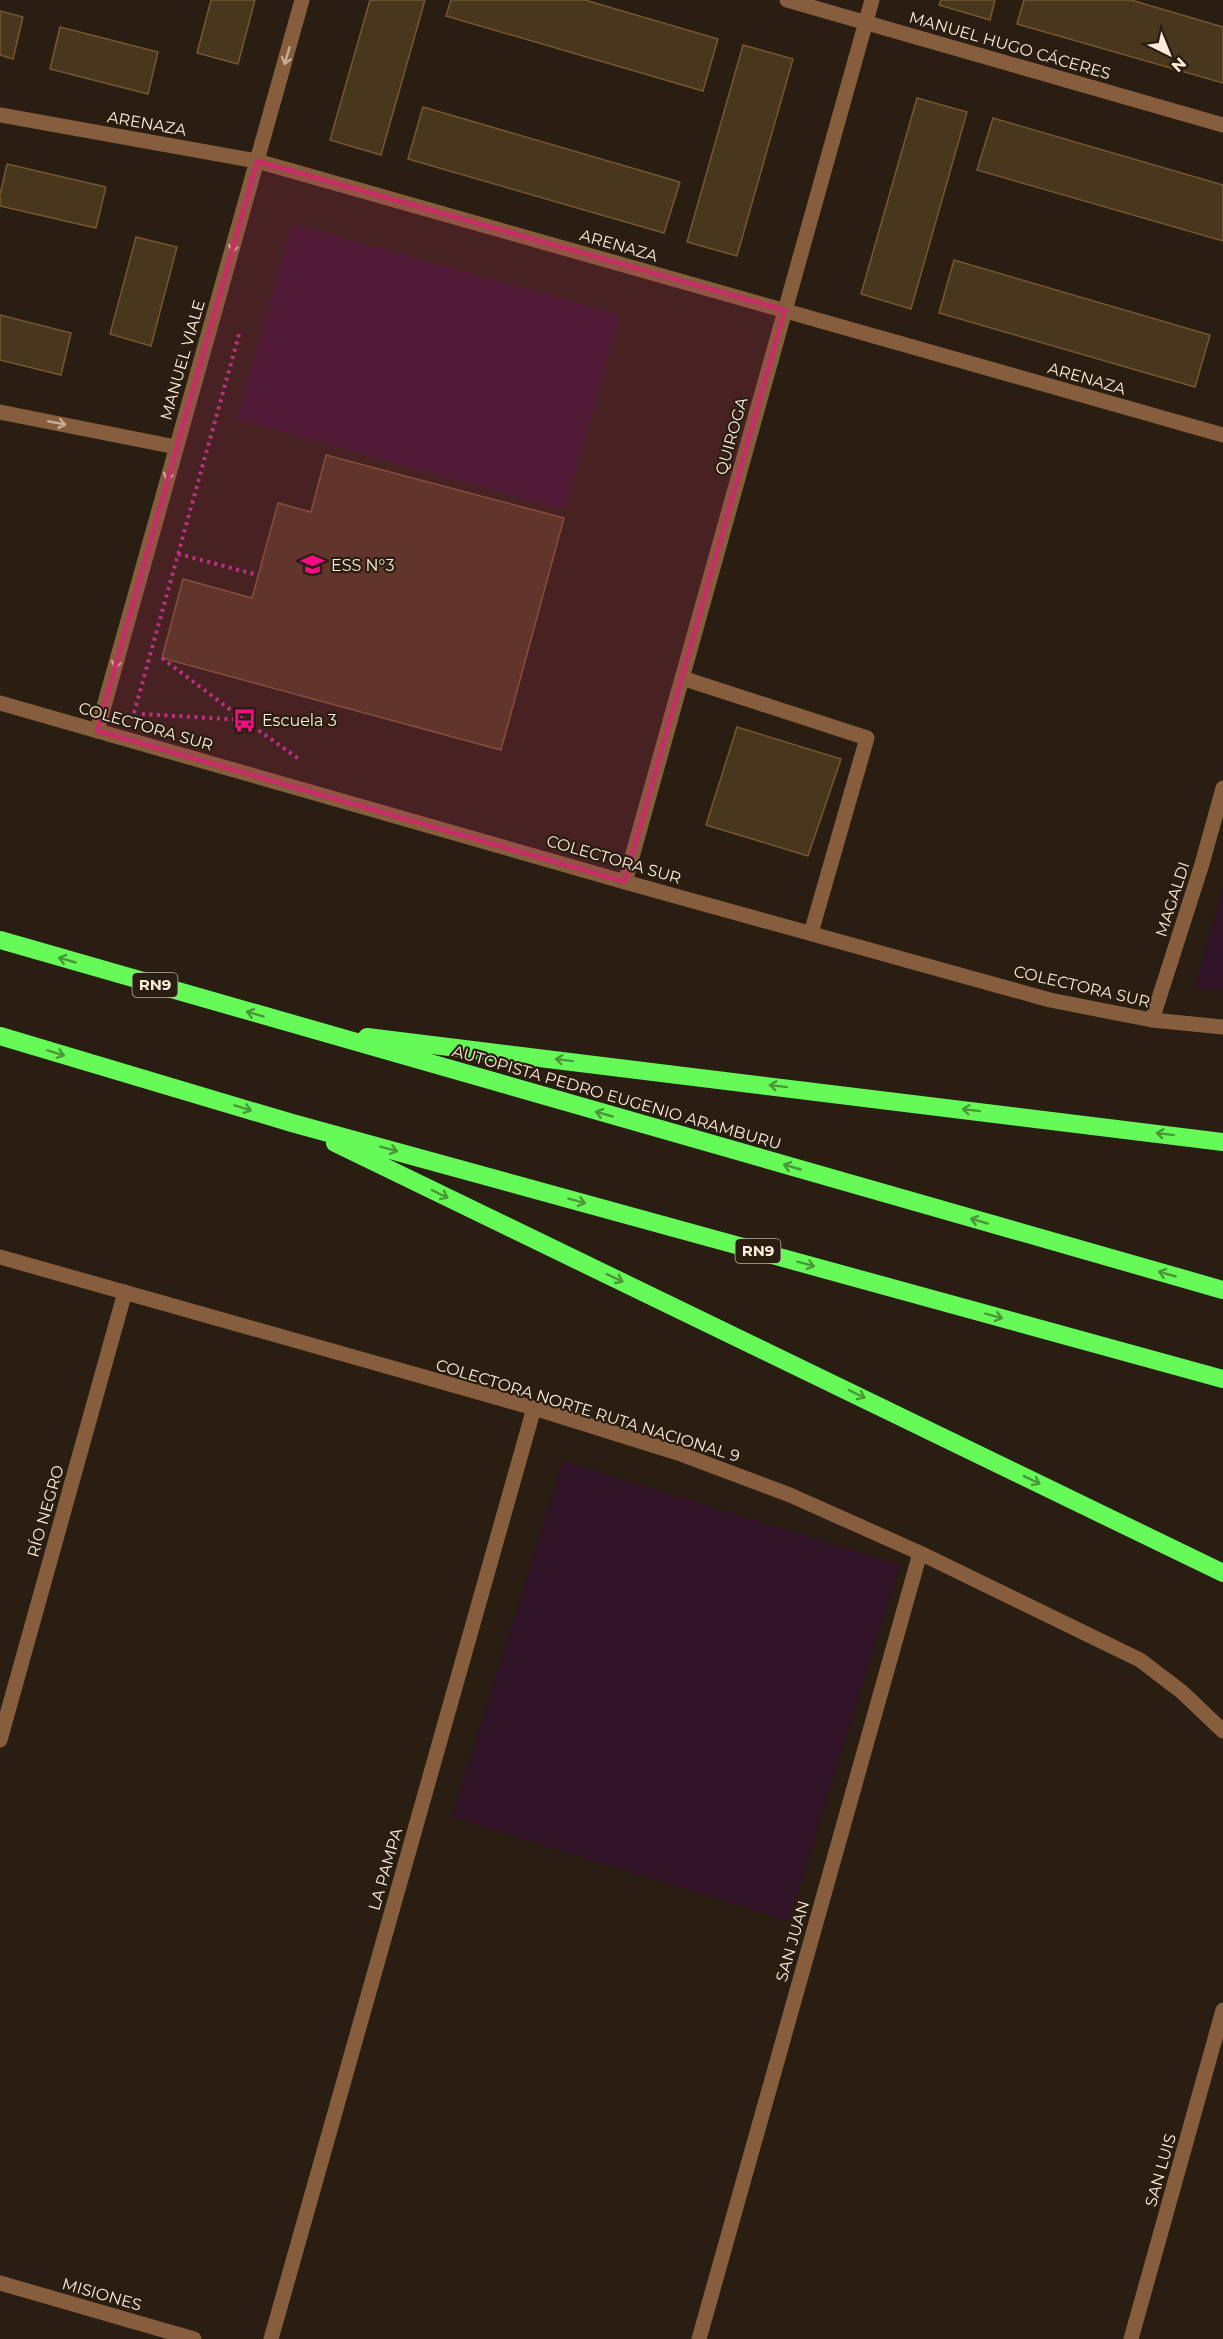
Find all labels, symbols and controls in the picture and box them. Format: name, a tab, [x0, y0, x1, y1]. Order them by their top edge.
street label: MANUEL HUGO CÁCERES	[907, 8, 1113, 83]
north arrow	[1139, 24, 1199, 84]
one-way arrow	[280, 46, 292, 65]
text: N	[1168, 53, 1190, 76]
street label: ARENAZA	[106, 107, 189, 140]
street label: ARENAZA	[578, 225, 660, 266]
one-way arrow	[228, 234, 239, 253]
street label: MANUEL VIALE	[156, 298, 209, 422]
street label: ARENAZA	[1046, 358, 1128, 399]
street label: QUIROGA	[711, 395, 752, 477]
one-way arrow	[47, 418, 67, 429]
one-way arrow	[163, 462, 174, 481]
school or university icon: ESS N°3	[300, 552, 326, 578]
place label: ESS N°3	[331, 556, 395, 575]
one-way arrow	[111, 650, 122, 669]
street label: COLECTORA SUR	[76, 698, 215, 755]
bus stop icon: Escuela 3	[231, 707, 257, 733]
place label: Escuela 3	[262, 711, 337, 730]
street label: COLECTORA SUR	[544, 831, 683, 888]
street label: MAGALDI	[1151, 859, 1194, 939]
one-way arrow	[58, 954, 77, 965]
street label: COLECTORA SUR	[1012, 962, 1152, 1011]
road number: RN9	[132, 973, 178, 997]
one-way arrow	[246, 1008, 265, 1019]
street label: AUTOPISTA PEDRO EUGENIO ARAMBURU	[450, 1041, 784, 1154]
one-way arrow	[46, 1048, 65, 1059]
one-way arrow	[554, 1054, 574, 1065]
one-way arrow	[769, 1080, 788, 1091]
one-way arrow	[233, 1103, 252, 1114]
one-way arrow	[962, 1105, 982, 1116]
one-way arrow	[595, 1107, 614, 1119]
one-way arrow	[1156, 1129, 1175, 1140]
one-way arrow	[379, 1144, 398, 1156]
one-way arrow	[783, 1161, 802, 1172]
one-way arrow	[430, 1188, 448, 1200]
one-way arrow	[567, 1196, 586, 1207]
one-way arrow	[970, 1214, 989, 1226]
road number: RN9	[736, 1239, 780, 1263]
one-way arrow	[796, 1259, 815, 1270]
one-way arrow	[1158, 1268, 1177, 1279]
one-way arrow	[606, 1273, 624, 1284]
one-way arrow	[984, 1311, 1003, 1322]
street label: COLECTORA NORTE RUTA NACIONAL 9	[433, 1355, 742, 1466]
one-way arrow	[848, 1389, 866, 1401]
street label: RÍO NEGRO	[23, 1463, 68, 1559]
one-way arrow	[1023, 1474, 1041, 1486]
street label: LA PAMPA	[365, 1825, 406, 1913]
street label: SAN JUAN	[772, 1898, 813, 1984]
street label: SAN LUIS	[1141, 2131, 1180, 2209]
street label: MISIONES	[60, 2274, 144, 2315]

